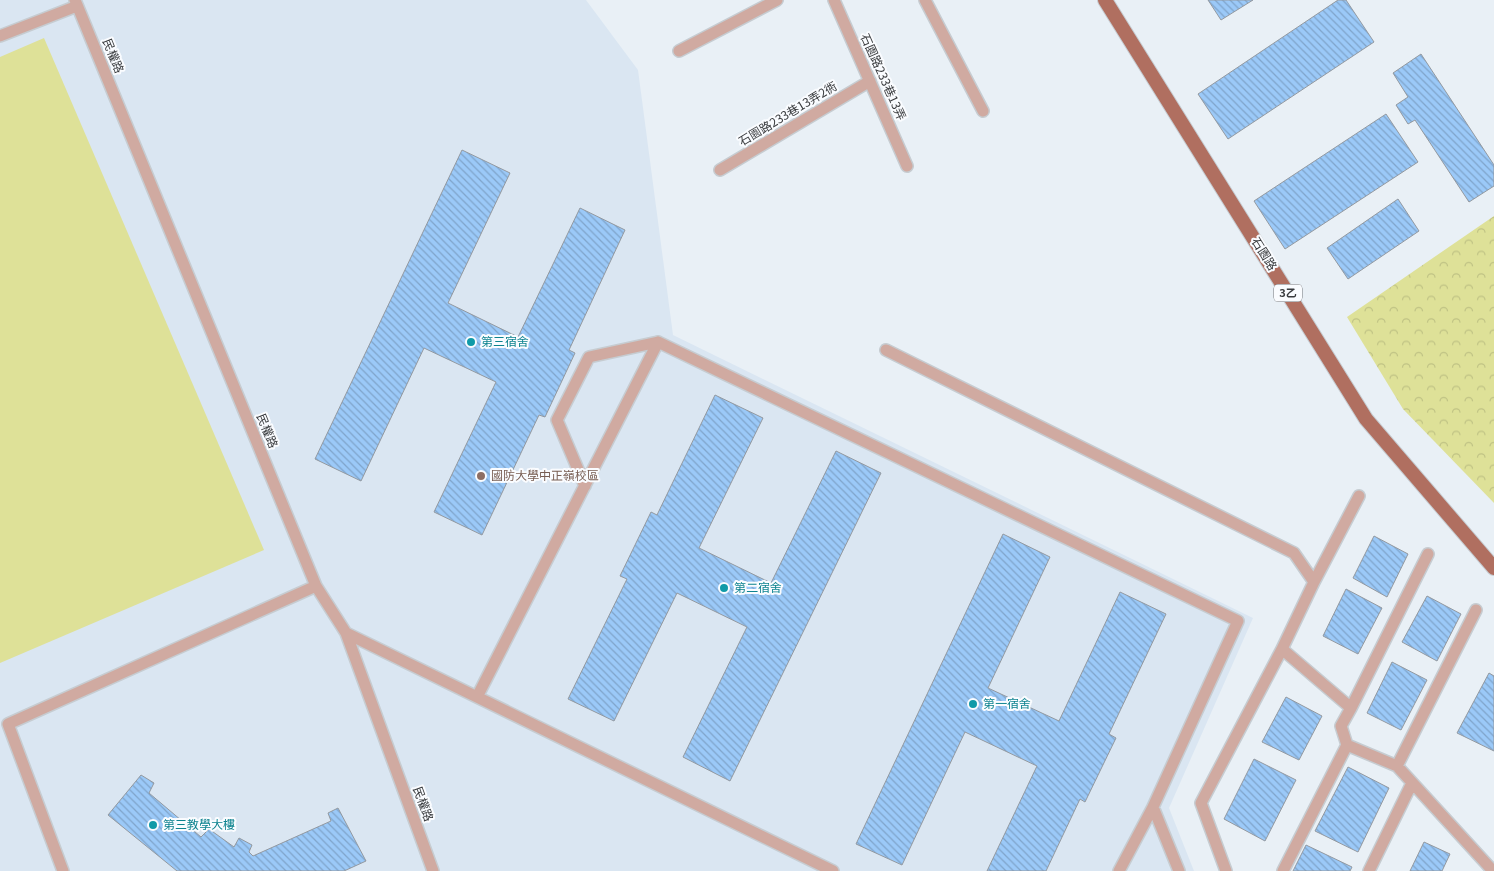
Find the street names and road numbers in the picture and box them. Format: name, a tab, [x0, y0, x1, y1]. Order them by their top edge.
street label: 石園路233巷13弄	[858, 30, 911, 122]
street label: 民權路	[100, 36, 129, 75]
street label: 石園路233巷13弄2衖	[735, 77, 840, 149]
street label: 石園路	[1249, 233, 1282, 273]
road number: 3乙	[1274, 284, 1302, 302]
street label: 民權路	[254, 411, 283, 450]
street label: 民權路	[410, 784, 439, 823]

